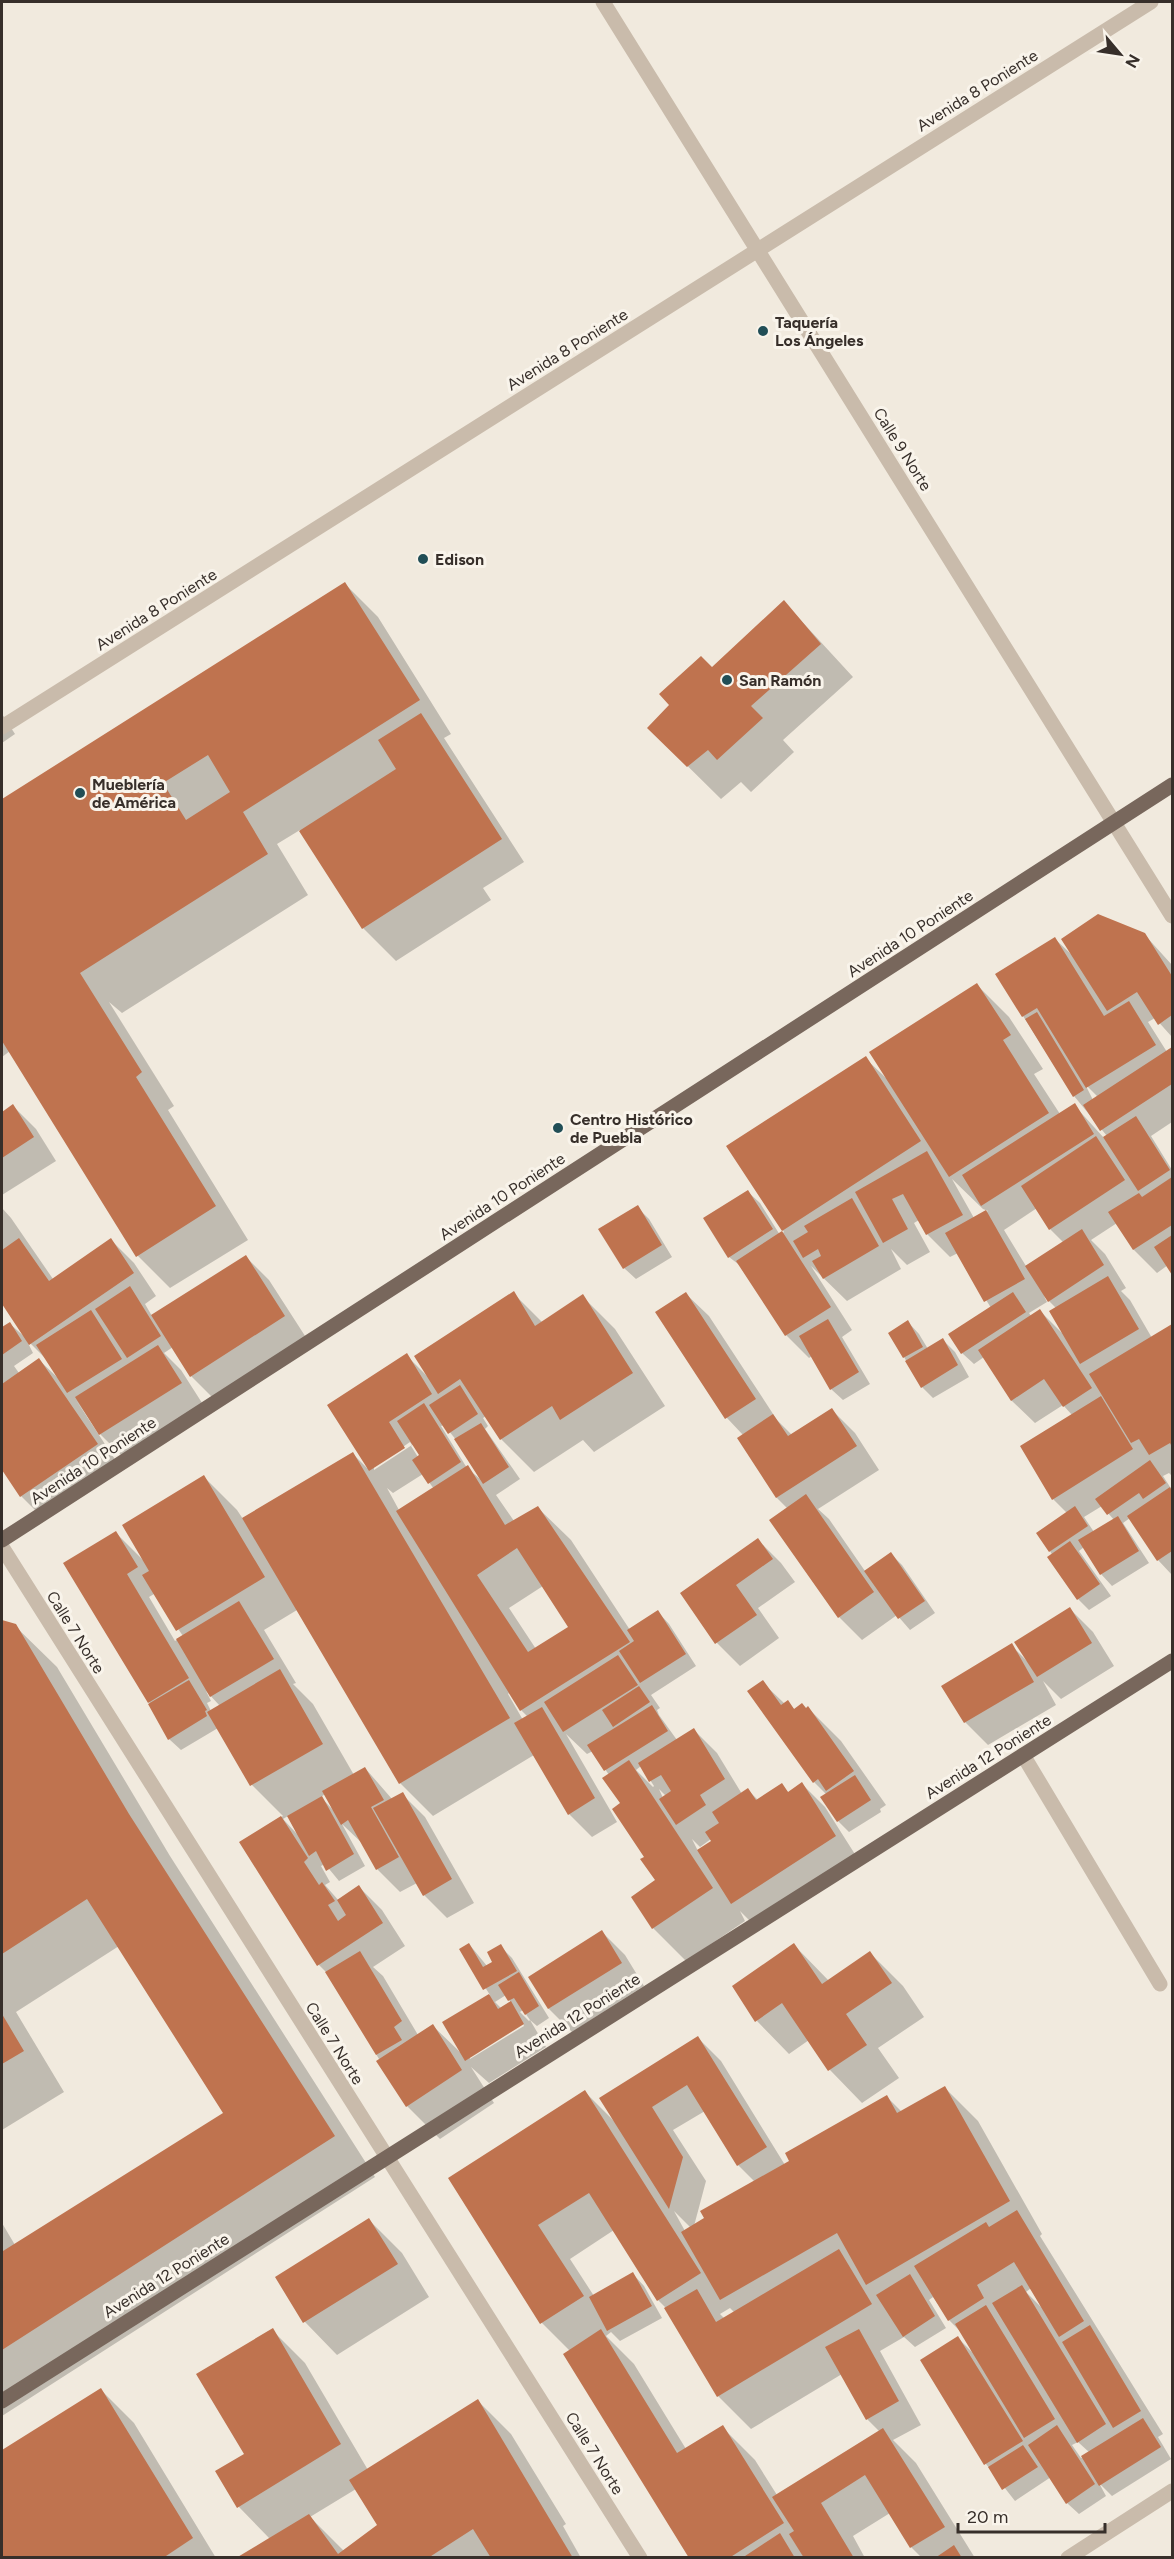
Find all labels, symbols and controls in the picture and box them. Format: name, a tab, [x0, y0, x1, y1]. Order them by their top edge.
north arrow	[1090, 24, 1150, 84]
street label: Avenida 8 Poniente	[913, 45, 1041, 135]
text: N	[1121, 51, 1144, 71]
street label: Avenida 8 Poniente	[503, 304, 631, 394]
place label: Taquería Los Ángeles	[775, 313, 864, 350]
marker: Taquería Los Ángeles	[756, 324, 770, 338]
street label: Calle 9 Norte	[870, 404, 936, 494]
place label: Edison	[435, 550, 484, 569]
marker: Edison	[416, 552, 430, 566]
street label: Avenida 8 Poniente	[92, 564, 220, 654]
place label: San Ramón	[739, 671, 821, 690]
marker: San Ramón	[720, 673, 734, 687]
place label: Mueblería de América	[92, 775, 176, 812]
marker: Mueblería de América	[73, 786, 87, 800]
street label: Avenida 10 Poniente	[844, 886, 977, 981]
place label: Centro Histórico de Puebla	[570, 1110, 693, 1147]
marker: Centro Histórico de Puebla	[551, 1121, 565, 1135]
street label: Avenida 10 Poniente	[436, 1149, 569, 1244]
street label: Avenida 10 Poniente	[27, 1413, 160, 1508]
street label: Calle 7 Norte	[43, 1587, 109, 1677]
street label: Avenida 12 Poniente	[922, 1710, 1055, 1803]
street label: Avenida 12 Poniente	[511, 1969, 644, 2062]
street label: Calle 7 Norte	[302, 1998, 368, 2088]
street label: Avenida 12 Poniente	[100, 2229, 233, 2322]
street label: Calle 7 Norte	[562, 2408, 628, 2498]
scale bar	[958, 2496, 1105, 2534]
text: 20 m	[967, 2506, 1008, 2528]

